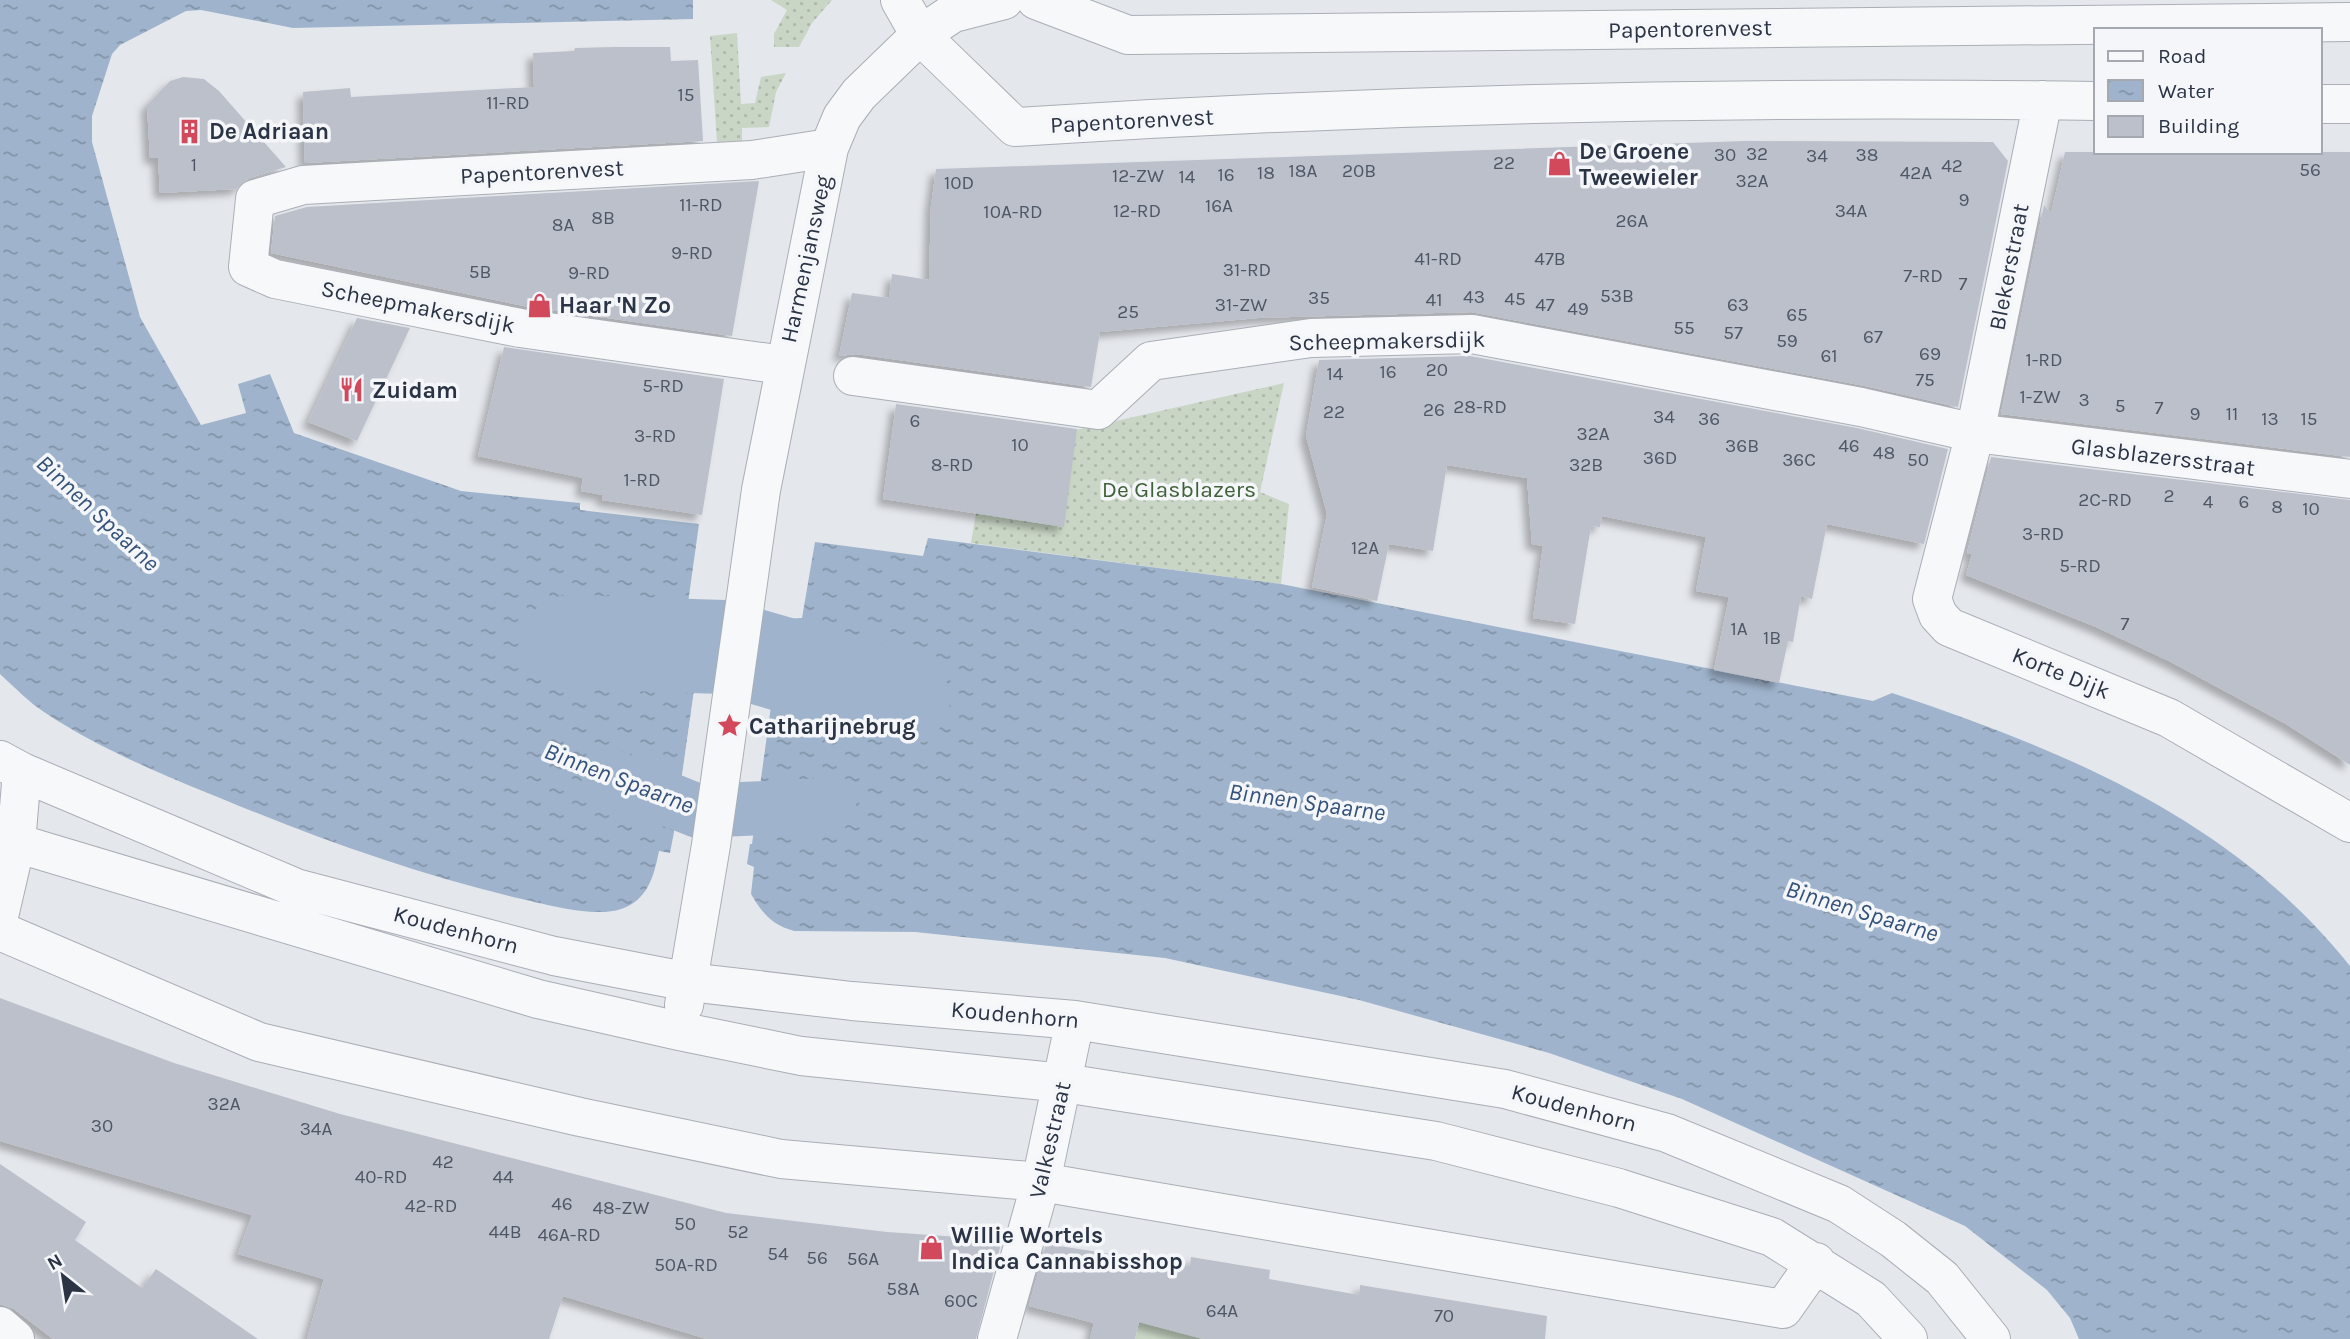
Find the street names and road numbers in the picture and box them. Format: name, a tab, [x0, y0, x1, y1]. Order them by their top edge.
street label: Papentorenvest	[1608, 14, 1772, 44]
street label: Papentorenvest	[1049, 103, 1215, 139]
street label: Papentorenvest	[459, 154, 625, 190]
street label: Harmenjansweg	[775, 173, 837, 345]
street label: Blekerstraat	[1983, 201, 2035, 333]
street label: Scheepmakersdijk	[319, 275, 517, 339]
street label: Scheepmakersdijk	[1288, 326, 1486, 356]
street label: Glasblazersstraat	[2070, 432, 2257, 482]
street label: Korte Dijk	[2008, 641, 2114, 705]
street label: Koudenhorn	[390, 900, 522, 960]
street label: Koudenhorn	[950, 996, 1080, 1034]
street label: Koudenhorn	[1508, 1078, 1640, 1138]
street label: Valkestraat	[1023, 1079, 1077, 1201]

